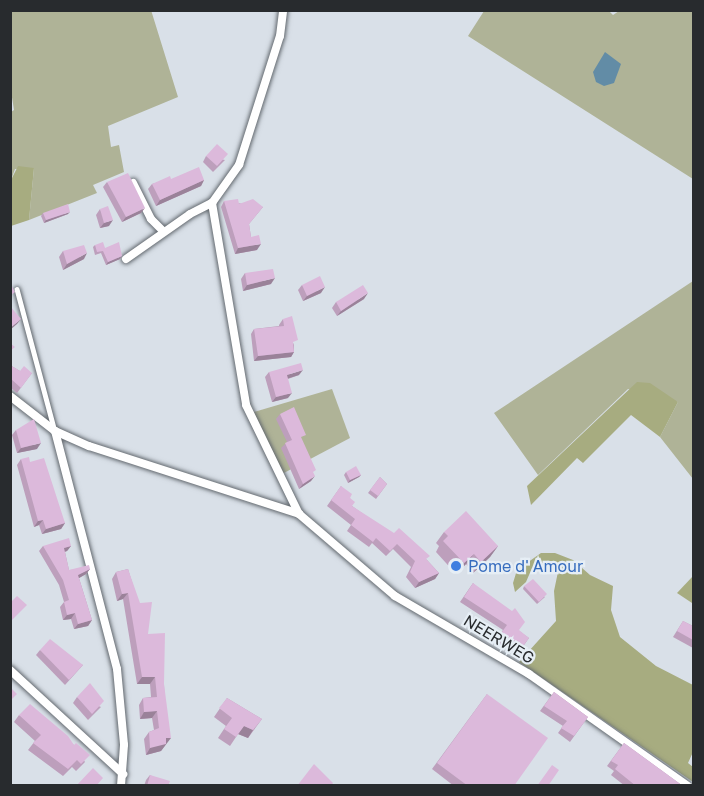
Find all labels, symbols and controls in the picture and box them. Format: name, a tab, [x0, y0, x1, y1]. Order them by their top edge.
place label: Pome d' Amour	[468, 556, 583, 576]
marker: Pome d' Amour	[449, 559, 463, 573]
street label: NEERWEG	[460, 610, 538, 668]

